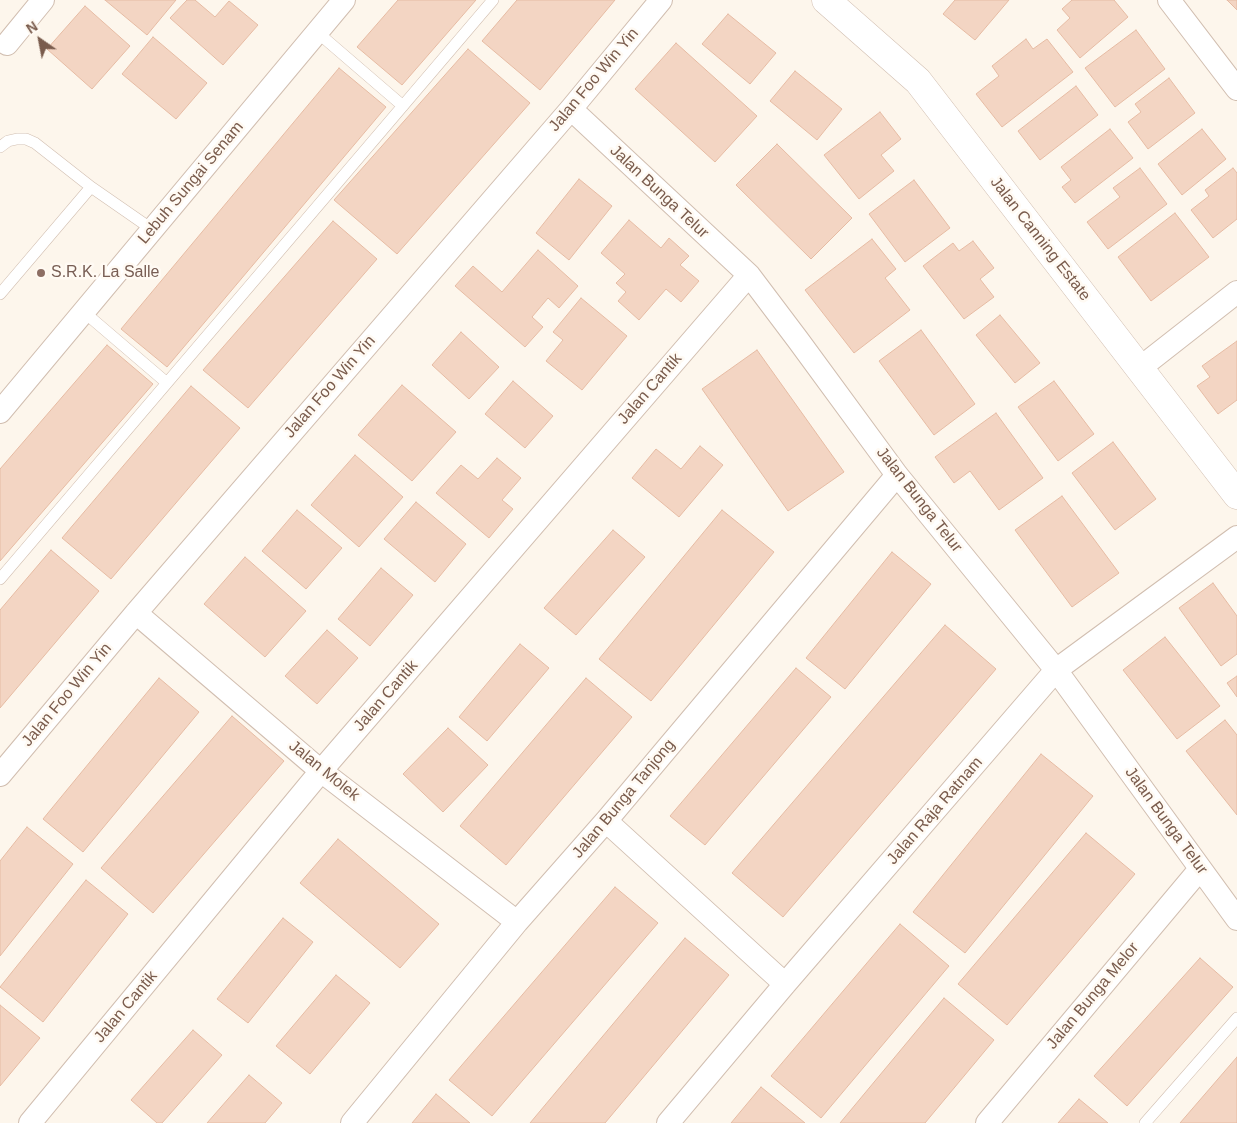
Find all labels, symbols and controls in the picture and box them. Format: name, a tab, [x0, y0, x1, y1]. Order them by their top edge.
north arrow	[15, 15, 65, 65]
text: N	[23, 18, 40, 37]
street label: Jalan Foo Win Yin	[545, 24, 643, 136]
street label: Lebuh Sungai Senam	[134, 118, 248, 248]
street label: Jalan Bunga Telur	[606, 141, 712, 243]
street label: Jalan Canning Estate	[986, 173, 1094, 305]
place label: S.R.K. La Salle	[51, 263, 160, 283]
marker: S.R.K. La Salle	[35, 267, 47, 279]
street label: Jalan Foo Win Yin	[280, 332, 380, 442]
street label: Jalan Cantik	[614, 349, 686, 429]
street label: Jalan Bunga Telur	[872, 444, 966, 556]
street label: Jalan Foo Win Yin	[18, 639, 116, 751]
street label: Jalan Cantik	[350, 656, 422, 736]
street label: Jalan Bunga Tanjong	[569, 736, 679, 862]
street label: Jalan Molek	[285, 737, 363, 805]
street label: Jalan Raja Ratnam	[883, 753, 987, 869]
street label: Jalan Bunga Telur	[1121, 764, 1211, 878]
street label: Jalan Bunga Melor	[1043, 939, 1143, 1053]
street label: Jalan Cantik	[90, 967, 162, 1047]

